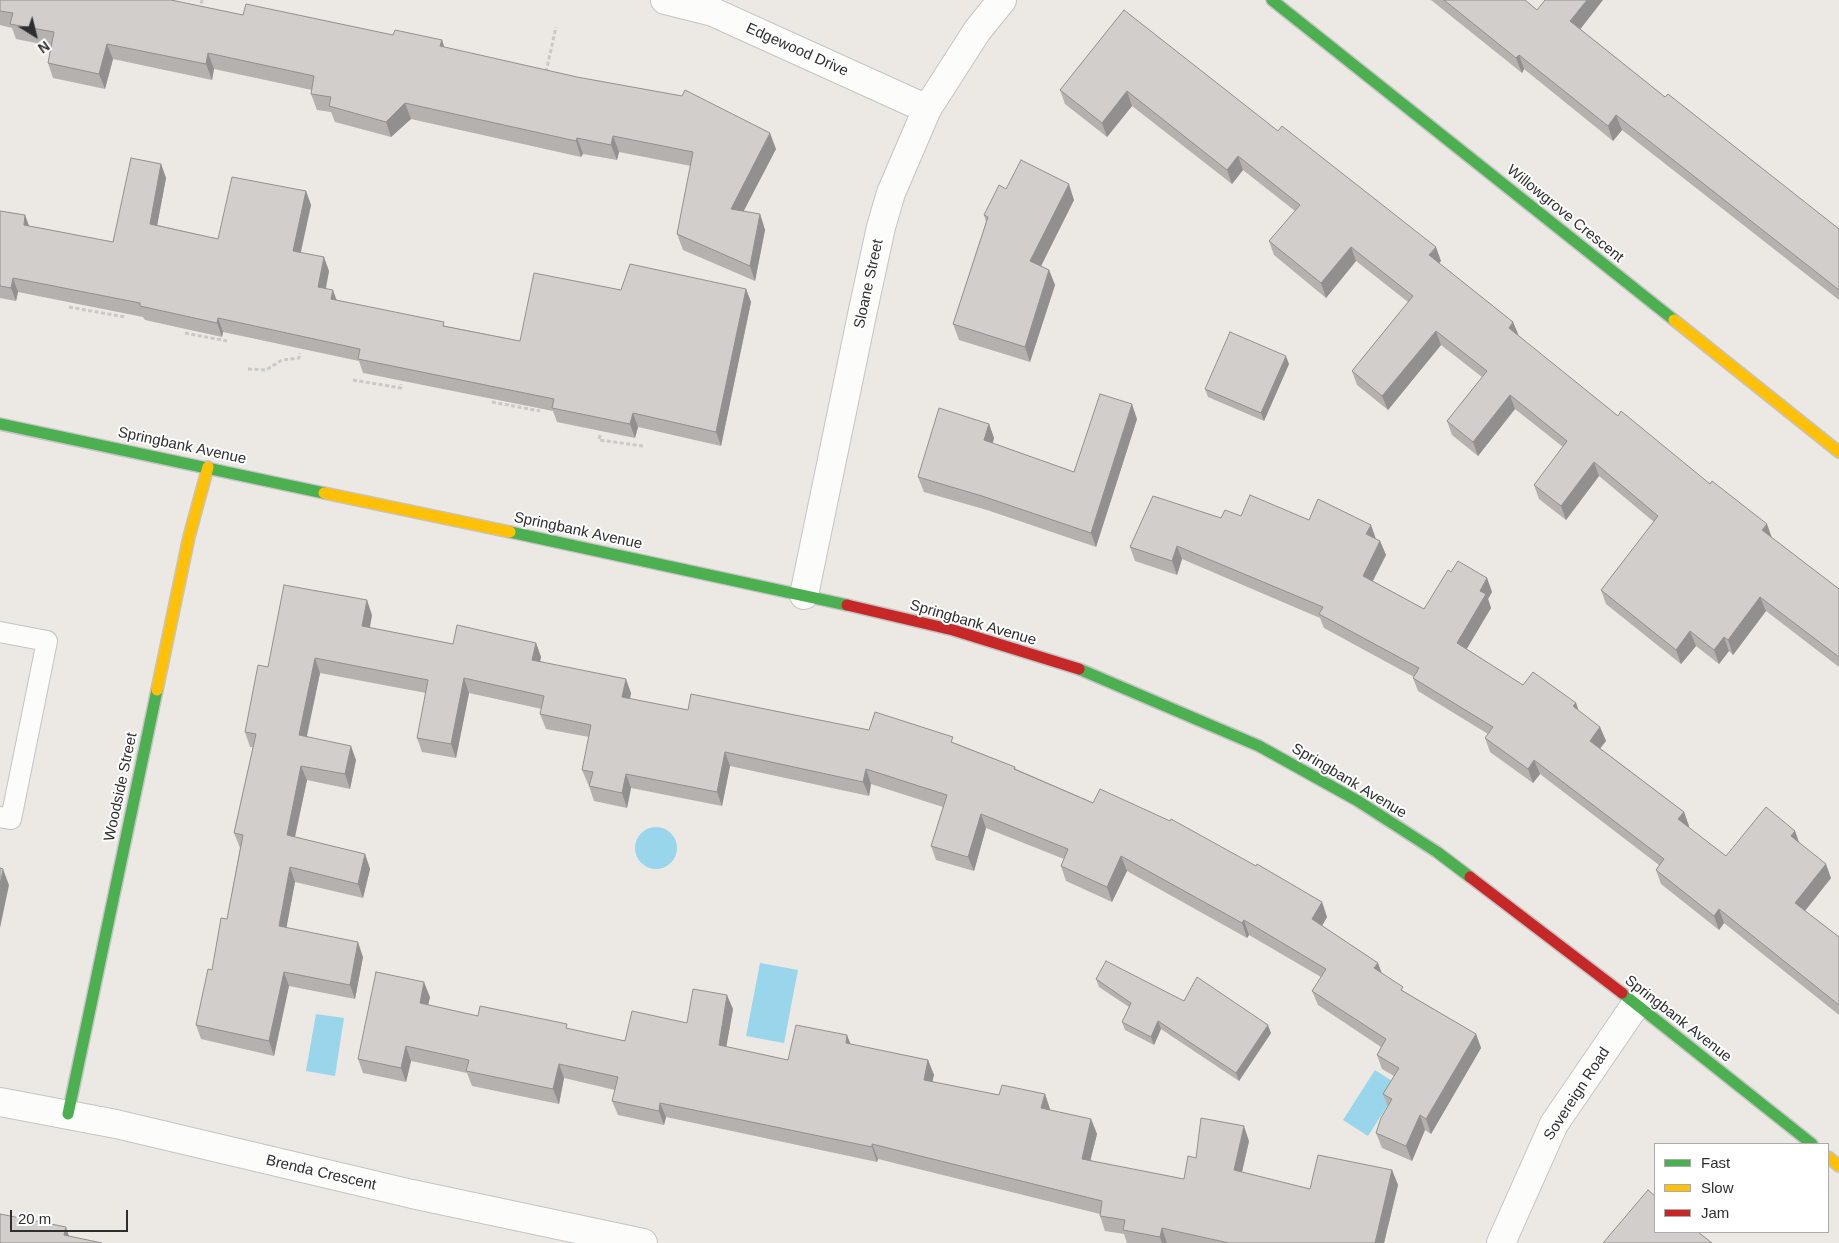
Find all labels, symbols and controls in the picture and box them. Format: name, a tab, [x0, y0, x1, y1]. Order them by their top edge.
north arrow	[10, 10, 60, 60]
street label: Edgewood Drive	[743, 19, 851, 81]
text: N	[35, 38, 53, 57]
street label: Willowgrove Crescent	[1503, 161, 1627, 267]
street label: Sloane Street	[851, 238, 887, 330]
street label: Springbank Avenue	[116, 424, 248, 468]
street label: Springbank Avenue	[512, 509, 644, 553]
street label: Springbank Avenue	[908, 596, 1038, 650]
street label: Woodside Street	[101, 731, 141, 843]
street label: Springbank Avenue	[1288, 740, 1410, 822]
street label: Springbank Avenue	[1621, 972, 1735, 1066]
street label: Sovereign Road	[1540, 1044, 1614, 1144]
legend	[1654, 1143, 1829, 1233]
street label: Brenda Crescent	[264, 1152, 378, 1194]
text: Fast	[1701, 1154, 1730, 1171]
text: Slow	[1701, 1179, 1734, 1196]
scale bar	[12, 1200, 130, 1232]
text: Jam	[1701, 1204, 1729, 1221]
text: 20 m	[18, 1210, 51, 1227]

